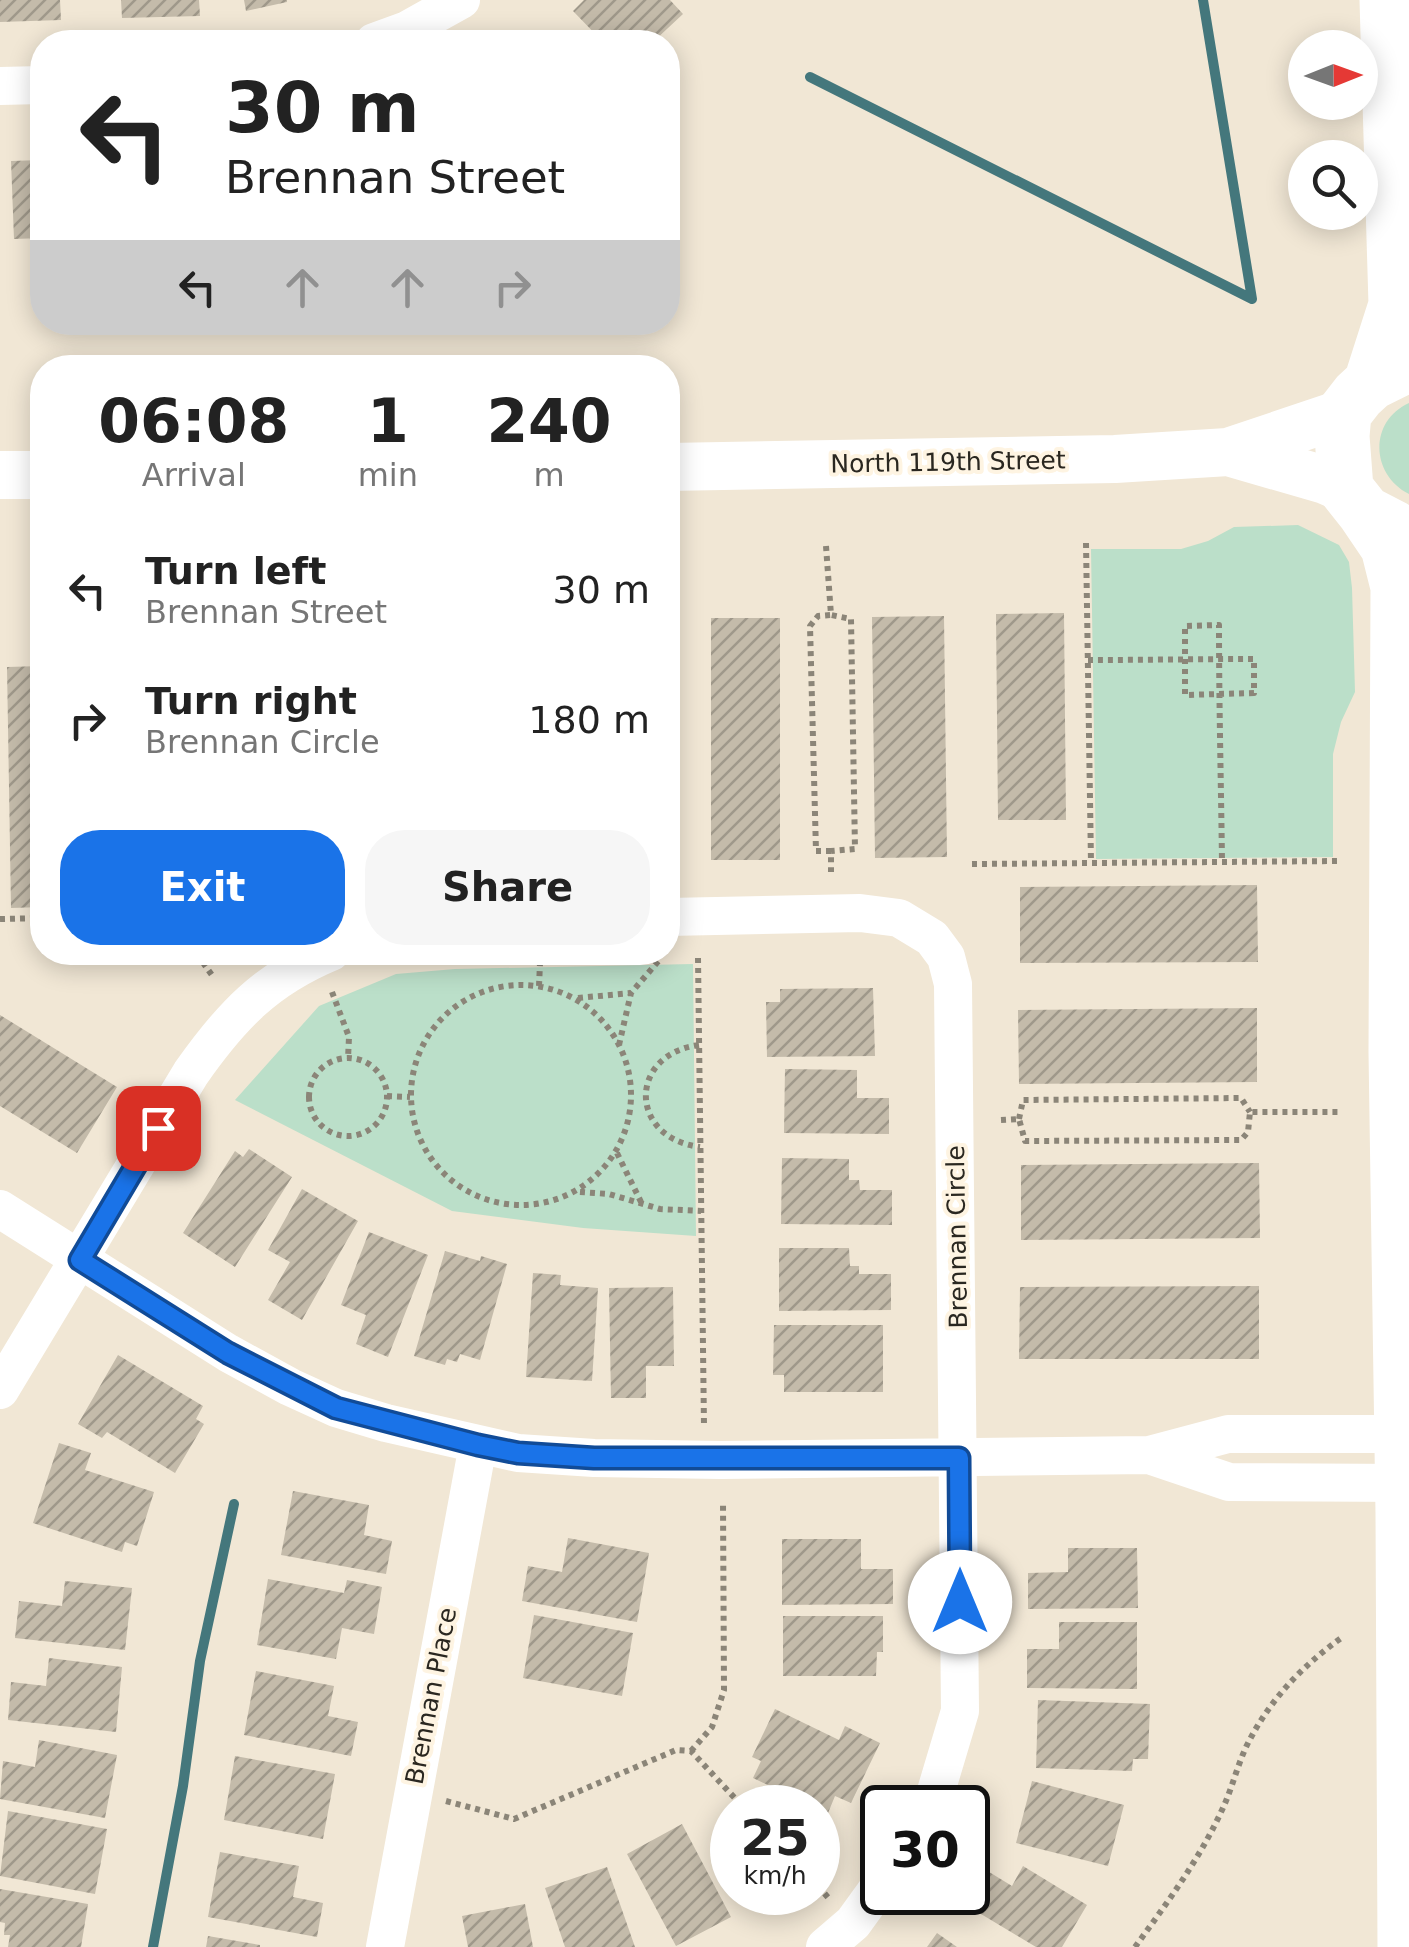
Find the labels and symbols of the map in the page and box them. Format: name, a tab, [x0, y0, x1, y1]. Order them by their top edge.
north arrow	[1288, 30, 1378, 120]
street label: North 119th Street	[830, 445, 1066, 479]
pin	[116, 1086, 201, 1171]
street label: Brennan Circle	[941, 1145, 973, 1329]
position arrow	[908, 1550, 1012, 1654]
street label: Brennan Place	[400, 1605, 462, 1787]
speed limit sign: 30	[860, 1785, 990, 1915]

